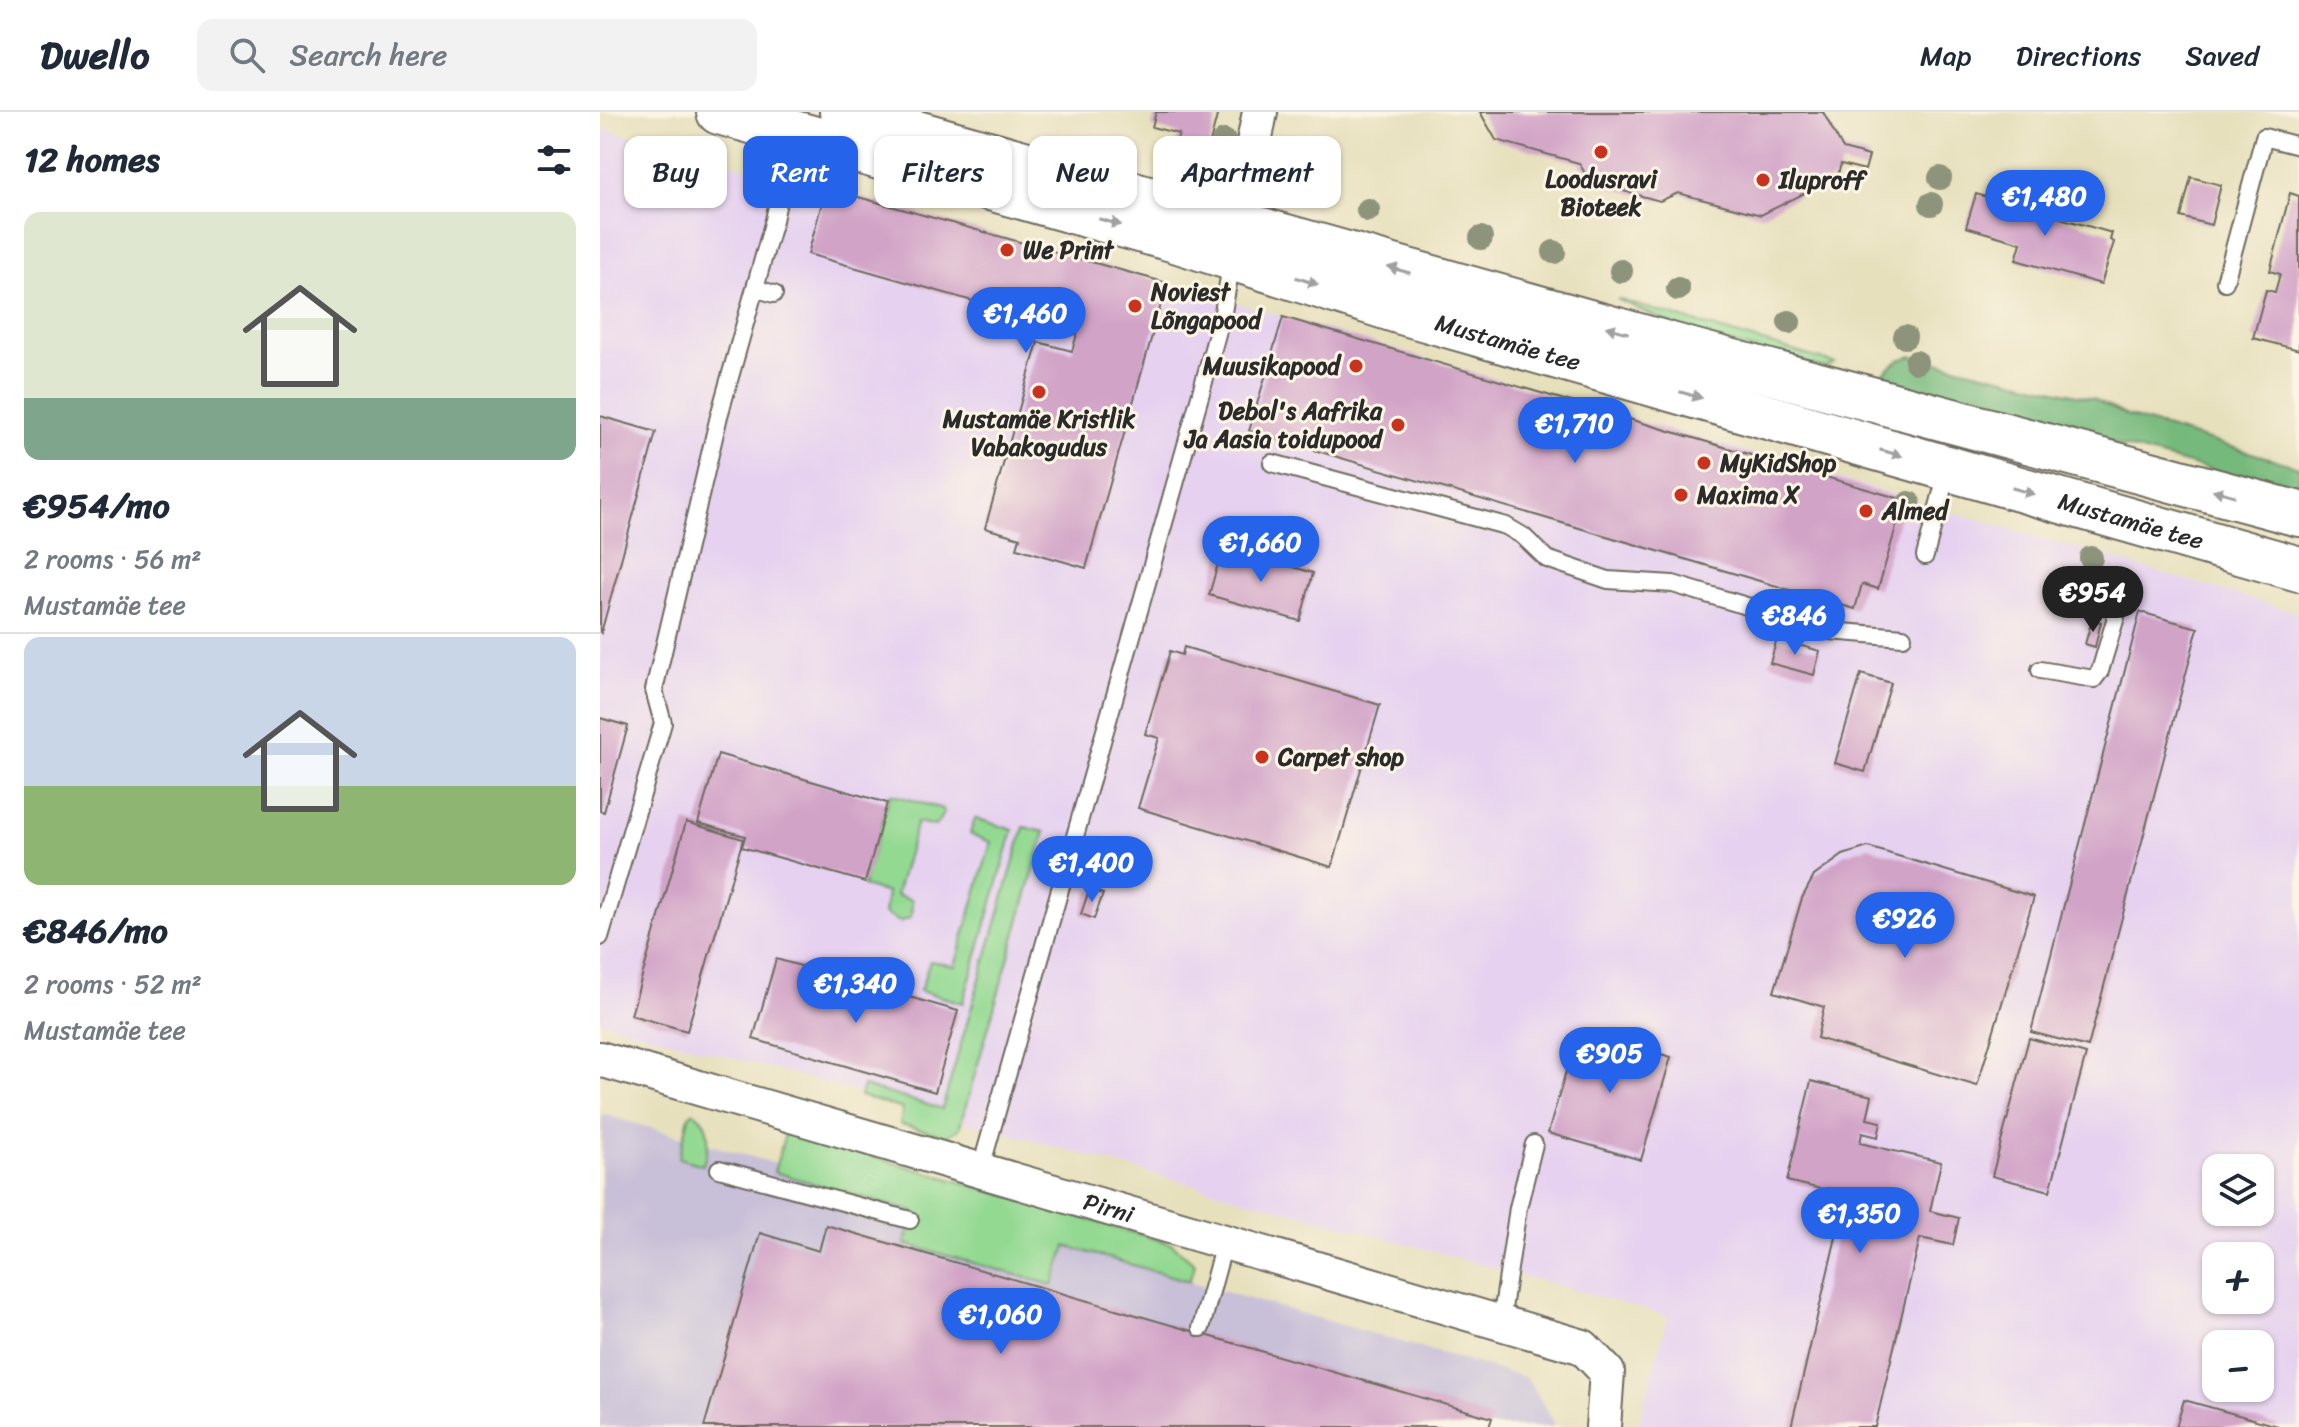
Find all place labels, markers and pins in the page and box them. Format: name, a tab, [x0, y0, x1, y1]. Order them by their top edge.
marker: Loodusravi Bioteek	[1592, 143, 1610, 161]
place label: Loodusravi Bioteek	[1545, 158, 1658, 228]
place label: Iluproff	[1777, 159, 1868, 201]
pin: €1,480	[1980, 170, 2110, 238]
marker: Iluproff	[1754, 171, 1772, 189]
place label: We Print	[1023, 229, 1115, 271]
marker: We Print	[998, 241, 1016, 259]
place label: Noviest Lõngapood	[1150, 271, 1263, 341]
pin: €1,460	[961, 287, 1091, 355]
marker: Noviest Lõngapood	[1126, 297, 1144, 315]
place label: Muusikapood	[1202, 345, 1342, 387]
marker: Muusikapood	[1347, 357, 1365, 375]
marker: Mustamäe Kristlik Vabakogudus	[1030, 383, 1048, 401]
place label: Debol's Aafrika Ja Aasia toidupood	[1183, 390, 1384, 460]
pin: €1,710	[1510, 397, 1640, 465]
place label: Mustamäe Kristlik Vabakogudus	[942, 398, 1135, 468]
marker: Debol's Aafrika Ja Aasia toidupood	[1389, 416, 1407, 434]
place label: MyKidShop	[1719, 442, 1836, 484]
marker: MyKidShop	[1695, 454, 1713, 472]
place label: Maxima X	[1696, 474, 1800, 516]
marker: Maxima X	[1672, 486, 1690, 504]
place label: Almed	[1881, 490, 1950, 532]
marker: Almed	[1857, 502, 1875, 520]
pin: €1,660	[1196, 516, 1326, 584]
pin: €954	[2046, 566, 2140, 634]
pin: €846	[1748, 589, 1842, 657]
place label: Carpet shop	[1277, 736, 1404, 778]
marker: Carpet shop	[1253, 748, 1271, 766]
pin: €1,400	[1027, 836, 1157, 904]
pin: €926	[1858, 892, 1952, 960]
pin: €1,340	[791, 957, 921, 1025]
pin: €905	[1563, 1027, 1657, 1095]
pin: €1,350	[1795, 1187, 1925, 1255]
pin: €1,060	[936, 1288, 1066, 1356]

